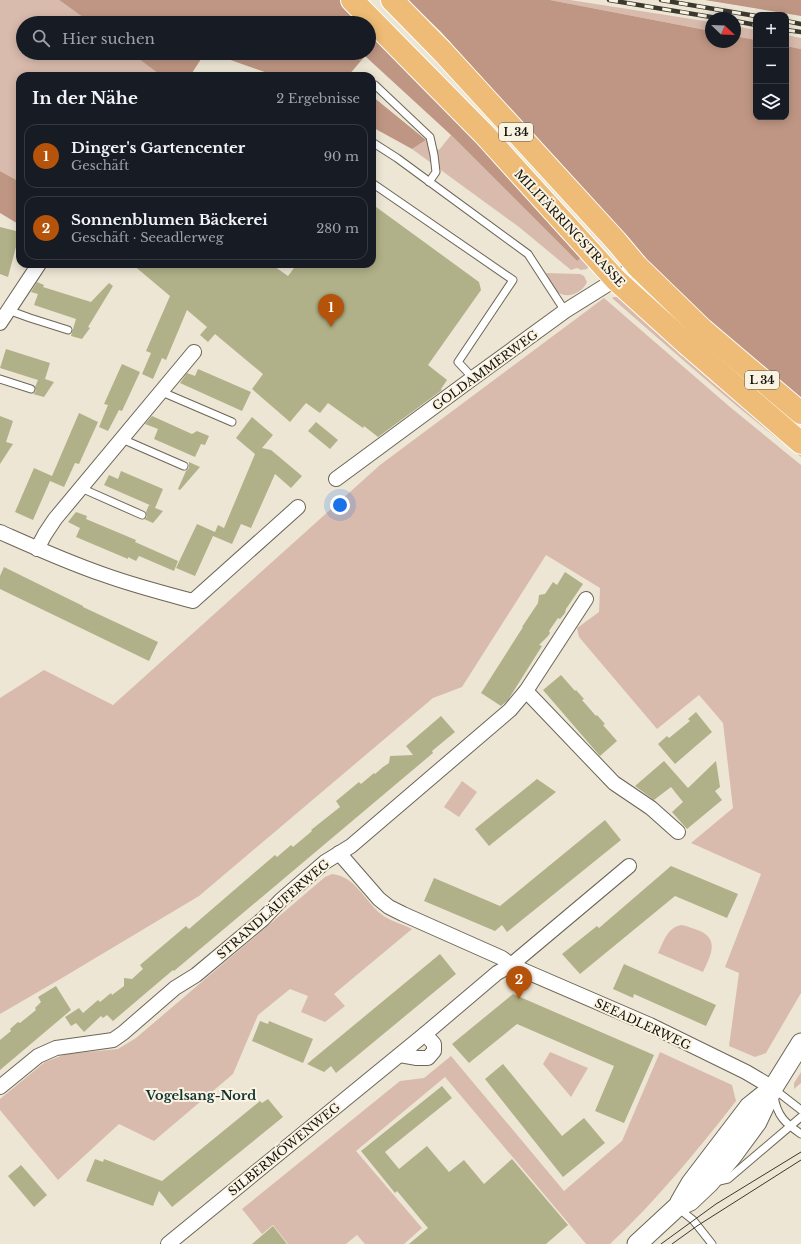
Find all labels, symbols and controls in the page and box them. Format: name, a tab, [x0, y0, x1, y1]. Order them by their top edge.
north arrow	[705, 12, 741, 48]
map controls	[753, 12, 789, 120]
button: +	[753, 12, 789, 48]
search box	[16, 16, 376, 60]
icon: search	[30, 27, 52, 49]
text: Hier suchen	[62, 29, 155, 48]
button: −	[753, 48, 789, 84]
button: layers	[753, 84, 789, 120]
text: In der Nähe	[32, 88, 138, 109]
text: 2 Ergebnisse	[276, 90, 360, 107]
road number: L 34	[499, 123, 533, 141]
text: Dinger's Gartencenter	[71, 138, 245, 157]
text: 1	[43, 148, 49, 165]
text: 90 m	[324, 148, 359, 165]
text: Geschäft	[71, 157, 129, 174]
street label: MILITÄRRINGSTRASSE	[512, 166, 629, 290]
text: Sonnenblumen Bäckerei	[71, 210, 268, 229]
text: 2	[42, 220, 50, 237]
text: 280 m	[316, 220, 359, 237]
text: Geschäft · Seeadlerweg	[71, 229, 223, 246]
pin: 1	[318, 294, 344, 327]
street label: GOLDAMMERWEG	[429, 326, 541, 413]
road number: L 34	[745, 371, 779, 389]
your location	[330, 495, 350, 515]
street label: STRANDLÄUFERWEG	[213, 855, 333, 962]
pin: 2	[506, 966, 532, 999]
street label: SEEADLERWEG	[592, 995, 694, 1053]
district label: Vogelsang-Nord	[145, 1087, 256, 1104]
street label: SILBERMÖWENWEG	[224, 1098, 343, 1199]

